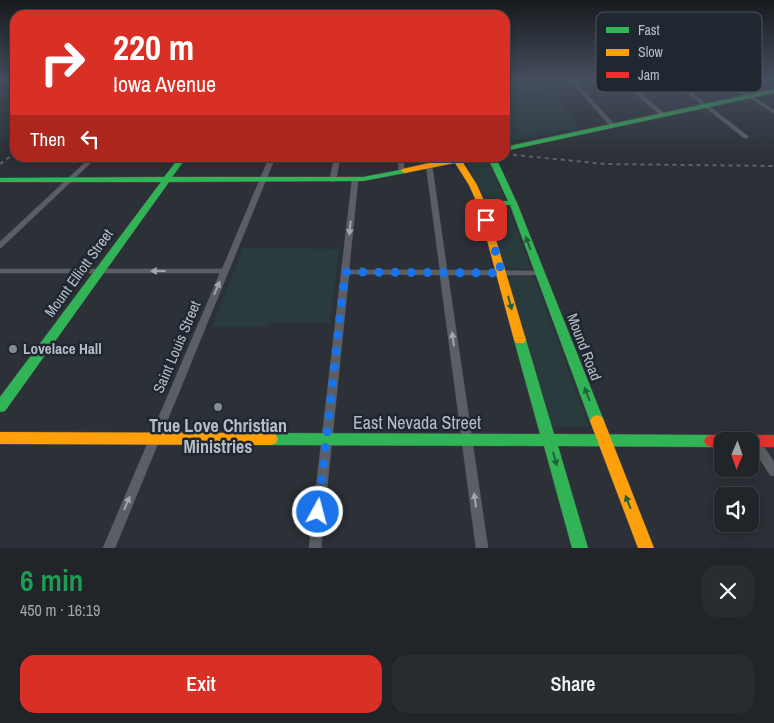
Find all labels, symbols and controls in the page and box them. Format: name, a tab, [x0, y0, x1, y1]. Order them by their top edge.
legend	[596, 12, 762, 92]
text: Fast	[638, 21, 660, 39]
text: 220 m	[113, 24, 194, 71]
icon: right	[30, 30, 95, 95]
text: Slow	[638, 43, 664, 61]
text: Jam	[638, 66, 660, 84]
text: Iowa Avenue	[113, 69, 216, 99]
icon: left	[76, 125, 104, 153]
text: Then	[30, 126, 66, 152]
pin	[465, 199, 507, 241]
icon: arrive	[472, 206, 500, 234]
one-way arrow	[346, 220, 354, 236]
street label: Mount Elliott Street	[39, 224, 118, 321]
one-way arrow	[524, 235, 532, 250]
one-way arrow	[149, 267, 165, 275]
one-way arrow	[213, 281, 221, 295]
one-way arrow	[506, 295, 514, 311]
street label: Saint Louis Street	[148, 297, 206, 396]
street label: Mound Road	[562, 310, 607, 383]
one-way arrow	[449, 330, 457, 346]
place label: Lovelace Hall	[23, 338, 102, 359]
marker: Lovelace Hall	[7, 343, 19, 355]
one-way arrow	[583, 387, 590, 402]
marker: True Love Christian Ministries	[212, 401, 224, 413]
street label: East Nevada Street	[353, 410, 481, 435]
place label: True Love Christian Ministries	[149, 413, 287, 459]
north arrow	[714, 432, 759, 478]
map controls	[714, 432, 759, 532]
one-way arrow	[551, 452, 559, 467]
position arrow	[291, 485, 343, 537]
button: sound	[714, 487, 759, 532]
one-way arrow	[471, 491, 479, 507]
one-way arrow	[624, 495, 631, 510]
one-way arrow	[124, 496, 132, 510]
text: 6 min	[20, 560, 83, 600]
button: close	[702, 565, 754, 617]
text: 450 m · 16:19	[20, 599, 100, 621]
button: Exit	[20, 655, 382, 713]
button: Share	[392, 655, 754, 713]

